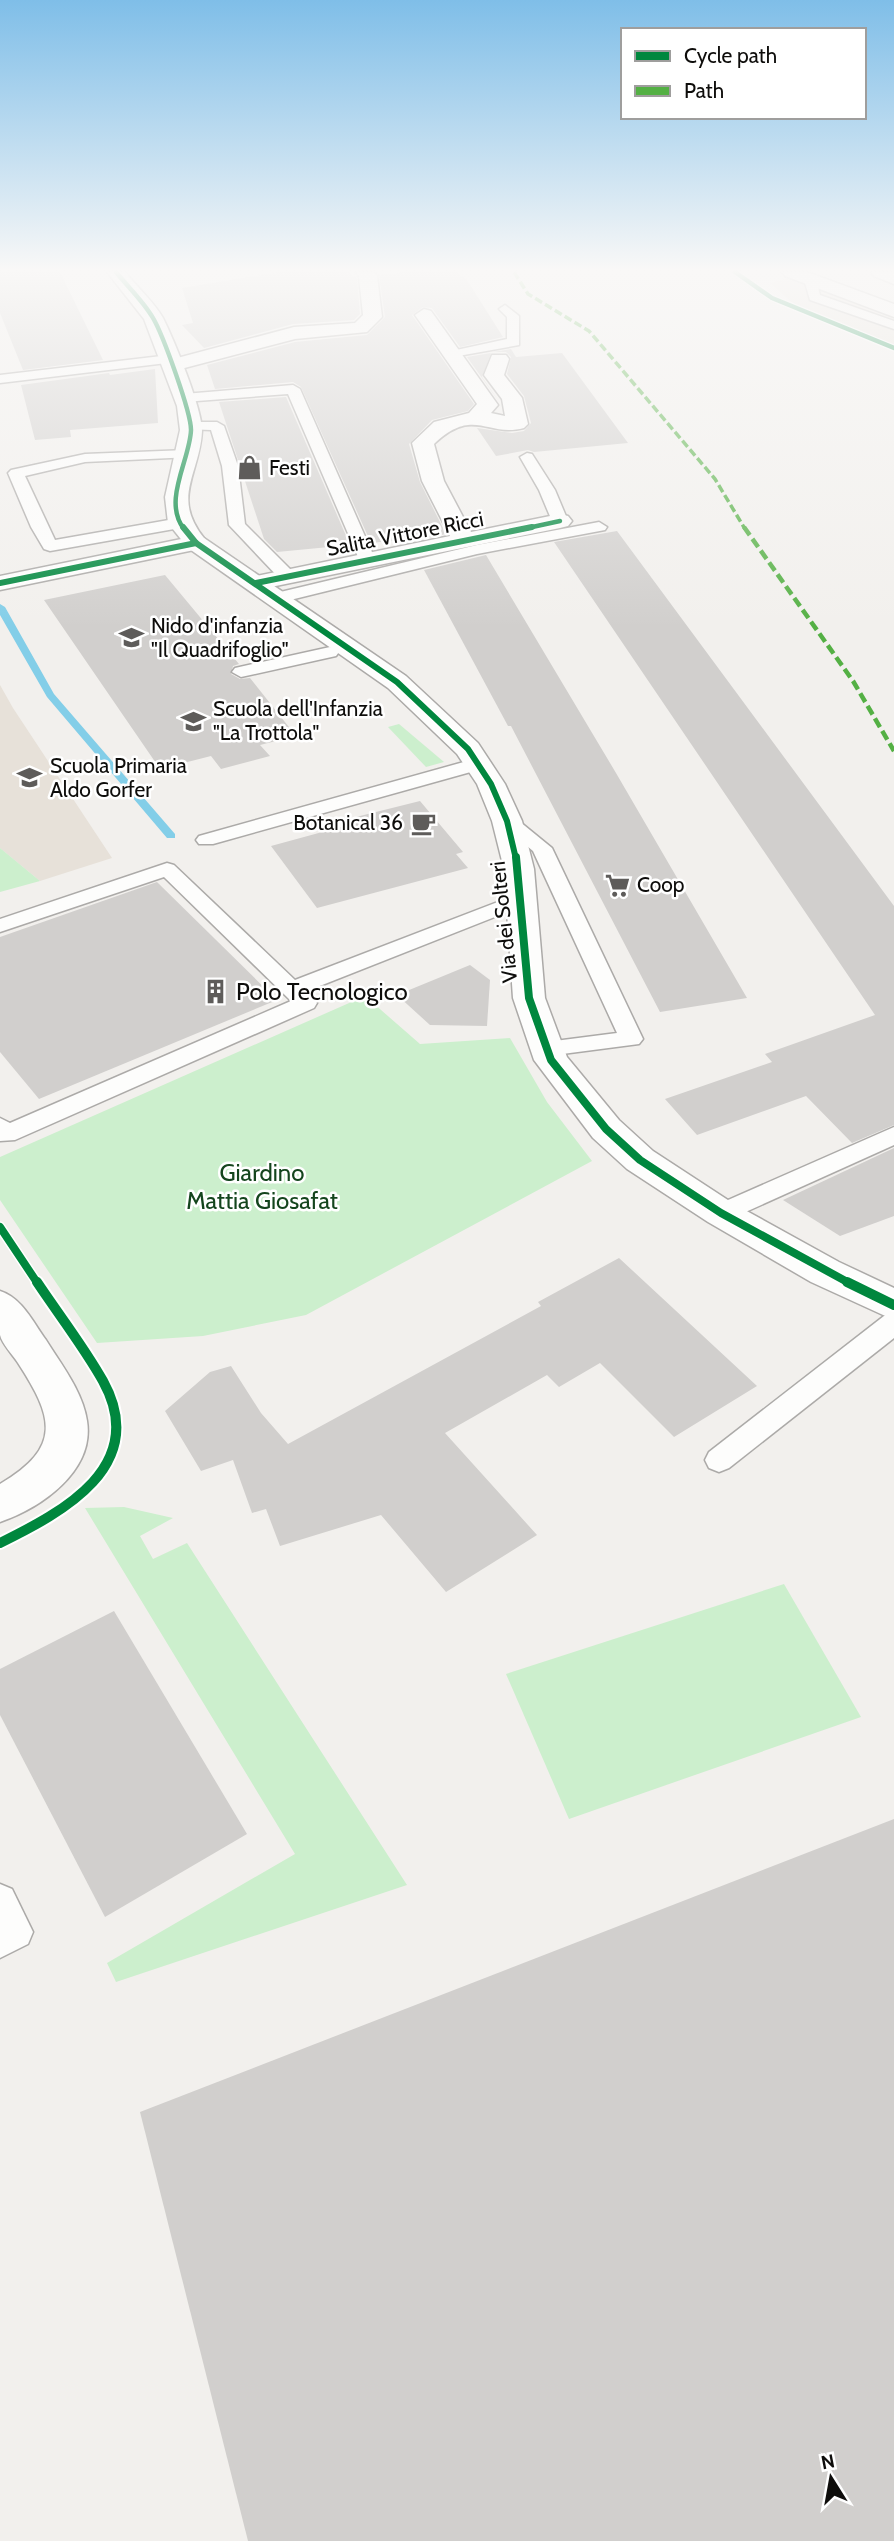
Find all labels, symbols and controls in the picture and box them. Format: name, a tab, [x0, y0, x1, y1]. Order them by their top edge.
legend	[621, 28, 866, 119]
text: Cycle path	[684, 43, 777, 68]
text: Path	[684, 78, 724, 103]
shop icon: Festi	[235, 454, 263, 482]
place label: Festi	[269, 455, 310, 480]
street label: Salita Vittore Ricci	[324, 506, 486, 561]
place label: Nido d'infanzia "Il Quadrifoglio"	[151, 613, 289, 662]
school or university icon: Nido d'infanzia "Il Quadrifoglio"	[117, 624, 145, 652]
place label: Scuola dell'Infanzia "La Trottola"	[213, 696, 383, 745]
school or university icon: Scuola dell'Infanzia "La Trottola"	[179, 707, 207, 735]
place label: Scuola Primaria Aldo Gorfer	[50, 753, 187, 802]
school or university icon: Scuola Primaria Aldo Gorfer	[16, 764, 44, 792]
cafe icon: Botanical 36	[409, 809, 437, 837]
place label: Botanical 36	[293, 810, 403, 835]
street label: Via dei Solteri	[485, 860, 522, 984]
supermarket icon: Coop	[603, 871, 631, 899]
place label: Coop	[637, 872, 684, 897]
place label: Polo Tecnologico	[236, 977, 408, 1006]
building icon: Polo Tecnologico	[202, 978, 230, 1006]
park label: Giardino Mattia Giosafat	[186, 1158, 338, 1215]
north arrow	[796, 2443, 866, 2513]
text: N	[819, 2449, 837, 2474]

